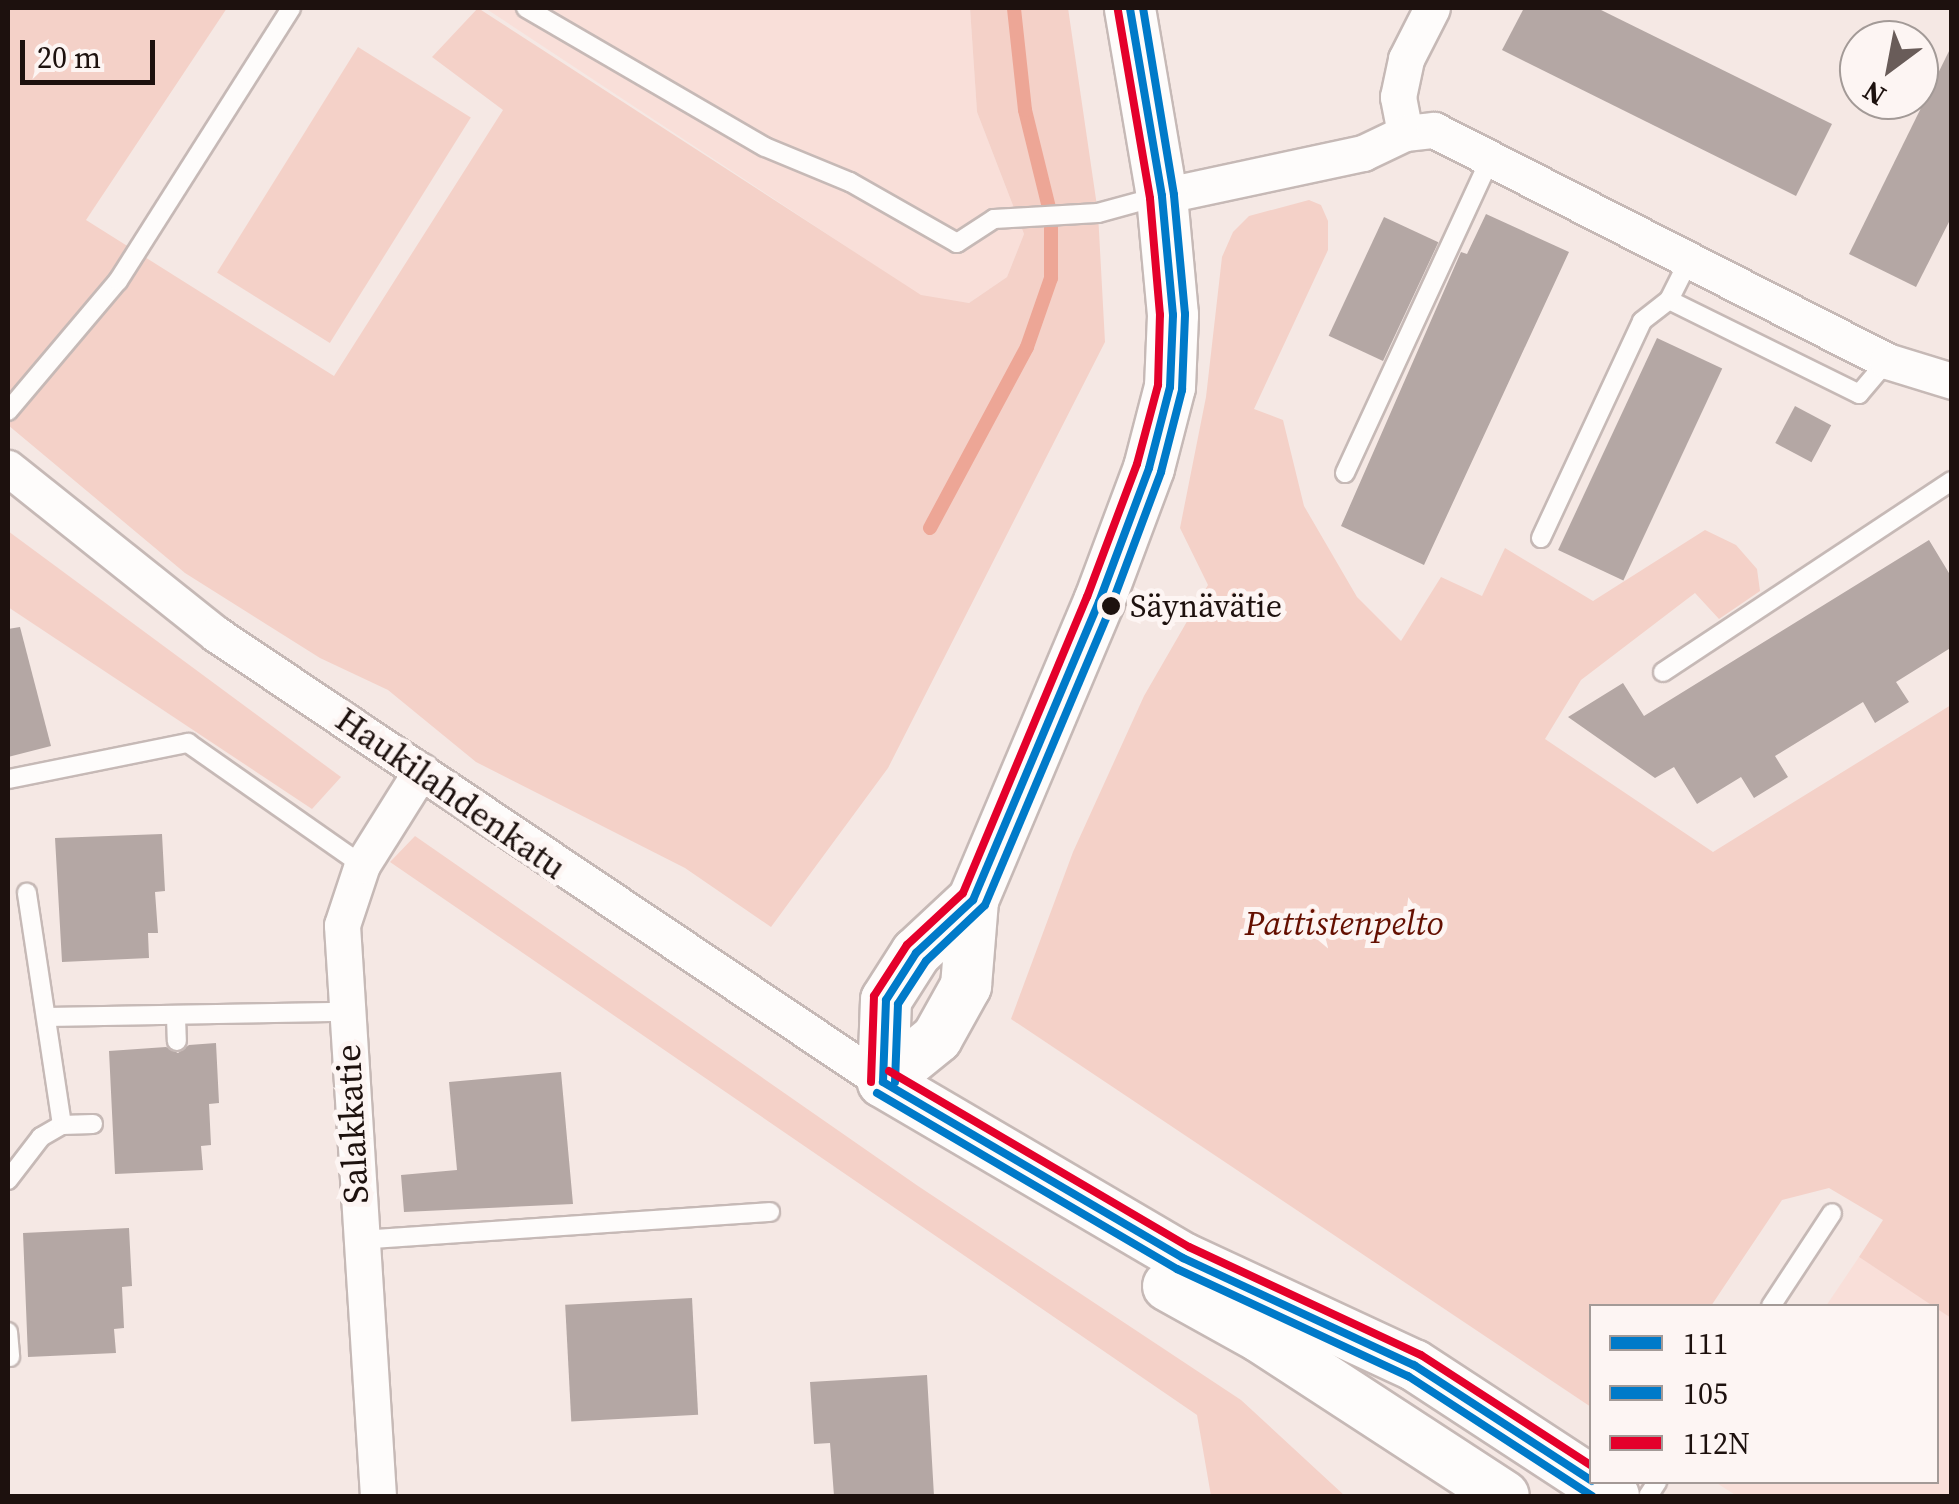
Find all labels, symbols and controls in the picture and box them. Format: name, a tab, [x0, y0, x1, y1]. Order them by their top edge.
scale bar	[25, 20, 160, 82]
north arrow	[1839, 20, 1939, 120]
text: 20 m	[37, 37, 101, 78]
text: N	[1855, 72, 1893, 115]
place label: Säynävätie	[1130, 587, 1282, 625]
marker: Säynävätie	[1101, 596, 1121, 616]
street label: Haukilahdenkatu	[328, 698, 574, 888]
park label: Pattistenpelto	[1244, 902, 1444, 944]
street label: Salakkatie	[327, 1043, 377, 1205]
legend	[1589, 1304, 1939, 1484]
text: 111	[1683, 1323, 1728, 1364]
text: 105	[1683, 1373, 1728, 1414]
text: 112N	[1683, 1423, 1750, 1464]

